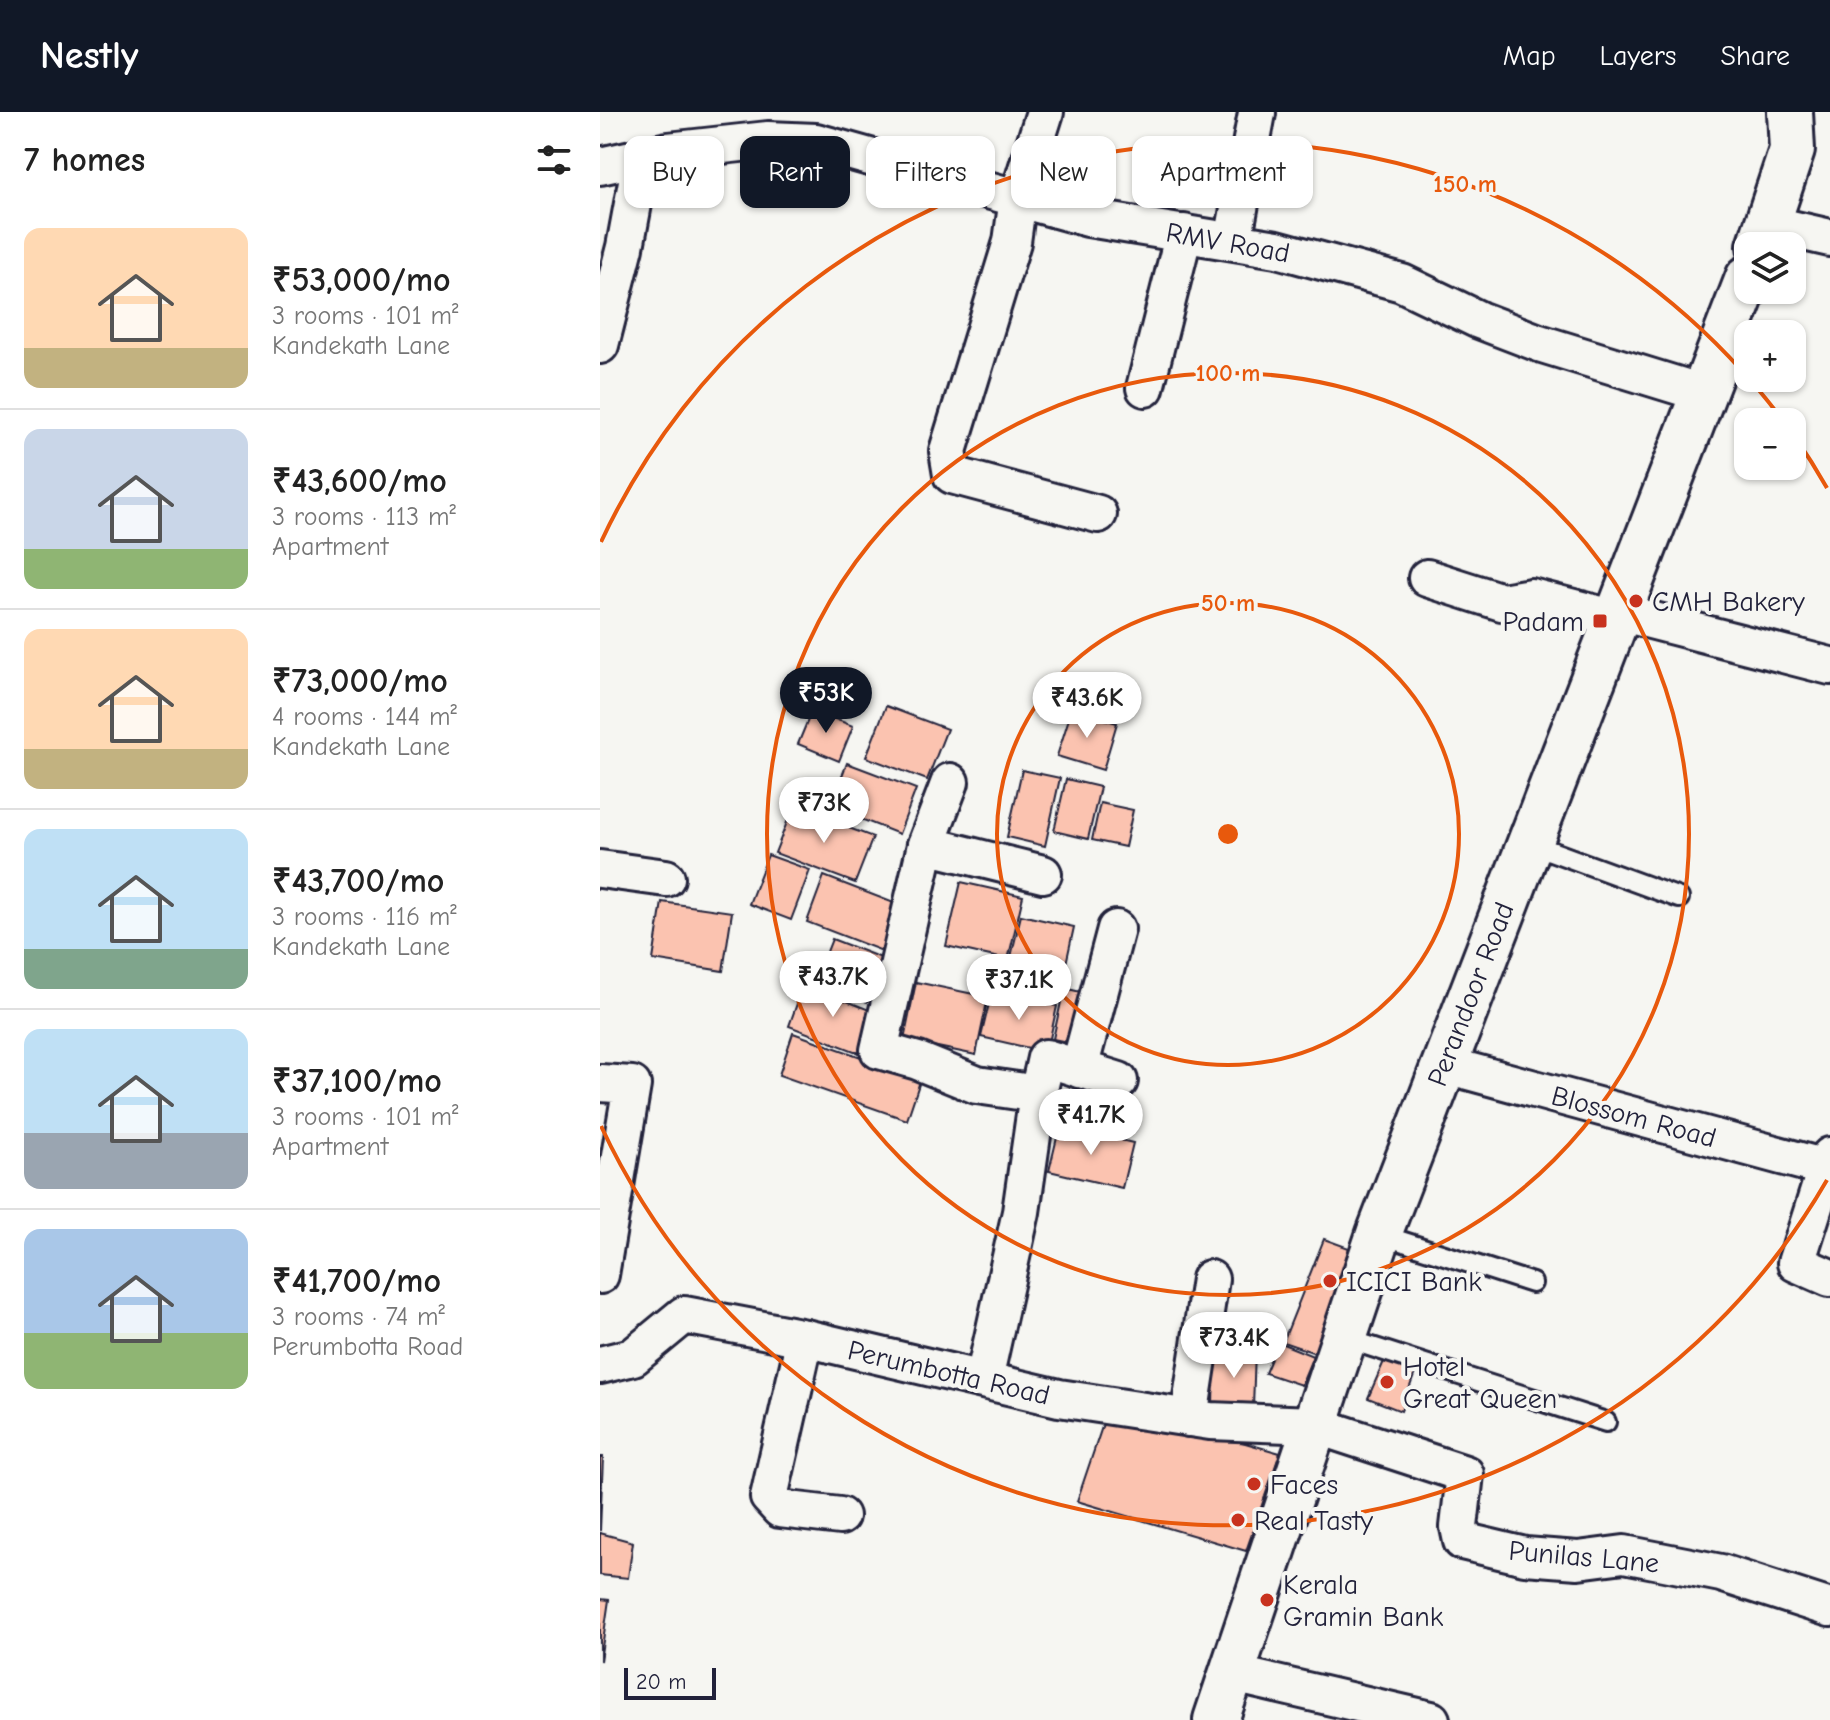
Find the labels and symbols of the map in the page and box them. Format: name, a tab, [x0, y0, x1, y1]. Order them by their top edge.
text: 150 m	[1433, 170, 1497, 198]
street label: RMV Road	[1164, 216, 1292, 270]
text: 100 m	[1196, 359, 1260, 387]
place label: CMH Bakery	[1652, 586, 1805, 618]
text: 50 m	[1201, 589, 1255, 617]
marker: CMH Bakery	[1627, 592, 1645, 610]
place label: Padam	[1503, 606, 1584, 638]
marker: Padam	[1591, 612, 1609, 630]
pin: ₹53K	[779, 667, 873, 735]
pin: ₹43.6K	[1022, 672, 1152, 740]
pin: ₹73K	[777, 777, 871, 845]
centre of rings	[1214, 820, 1242, 848]
street label: Perandoor Road	[1421, 898, 1521, 1091]
pin: ₹43.7K	[768, 951, 898, 1019]
pin: ₹37.1K	[954, 954, 1084, 1022]
street label: Blossom Road	[1548, 1080, 1720, 1154]
pin: ₹41.7K	[1026, 1089, 1156, 1157]
place label: ICICI Bank	[1346, 1266, 1482, 1298]
marker: ICICI Bank	[1321, 1272, 1339, 1290]
pin: ₹73.4K	[1169, 1312, 1299, 1380]
street label: Perumbotta Road	[845, 1334, 1053, 1412]
place label: Hotel Great Queen	[1403, 1351, 1557, 1415]
marker: Hotel Great Queen	[1378, 1373, 1396, 1391]
place label: Faces	[1270, 1469, 1338, 1501]
marker: Faces	[1245, 1475, 1263, 1493]
place label: Real Tasty	[1254, 1505, 1373, 1537]
marker: Real Tasty	[1229, 1511, 1247, 1529]
street label: Punilas Lane	[1507, 1534, 1660, 1580]
place label: Kerala Gramin Bank	[1283, 1569, 1444, 1633]
marker: Kerala Gramin Bank	[1258, 1591, 1276, 1609]
scale bar	[624, 1664, 716, 1700]

